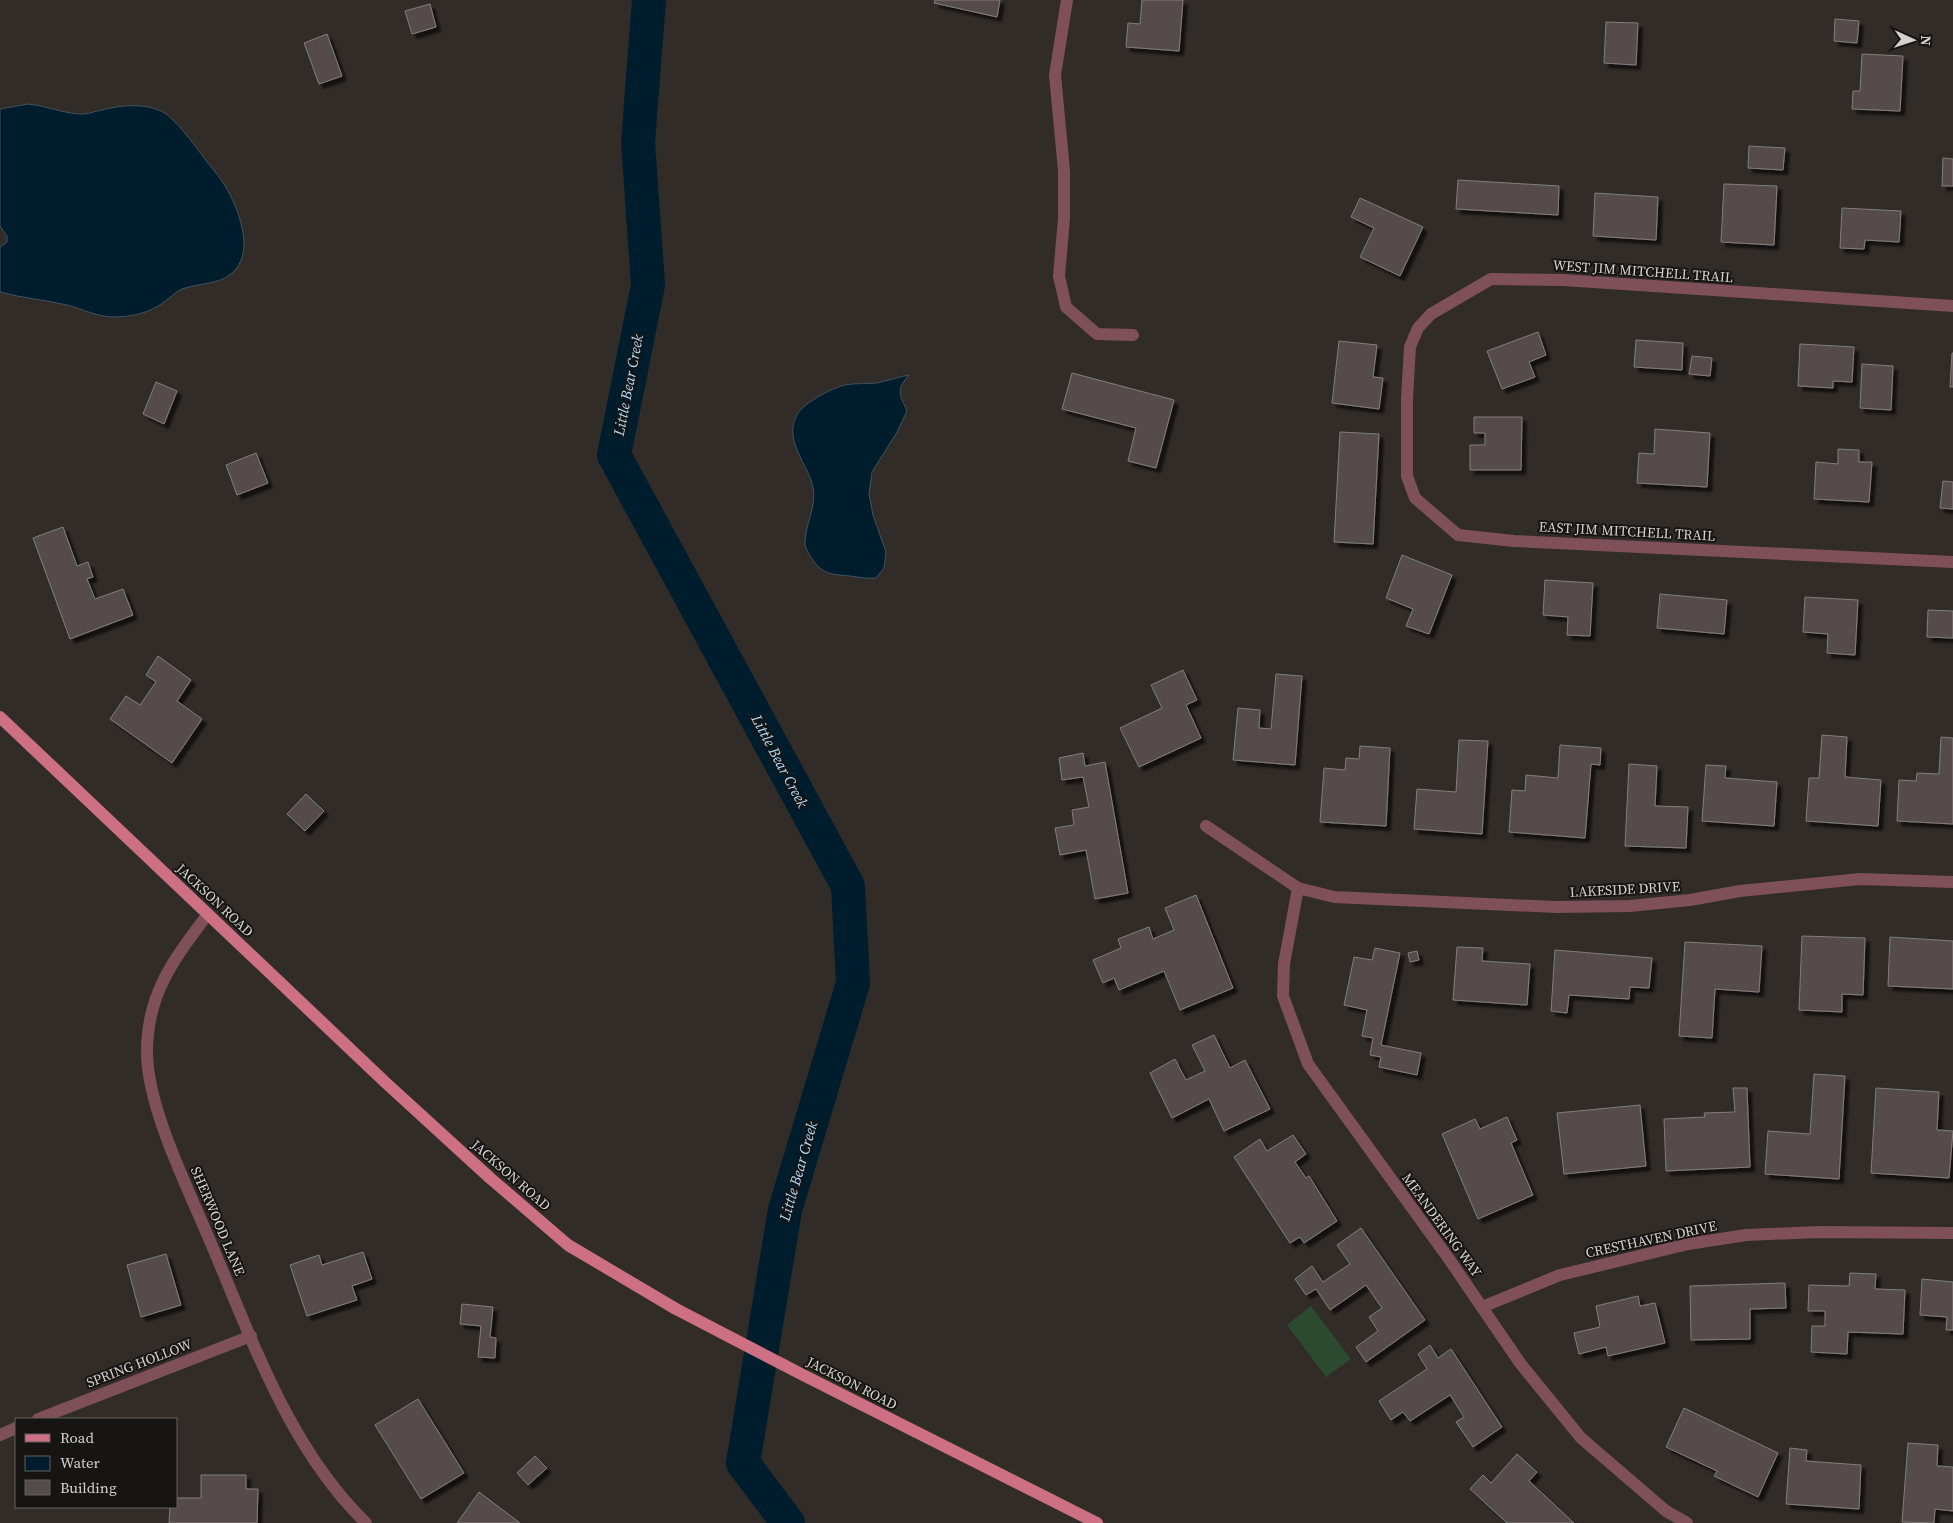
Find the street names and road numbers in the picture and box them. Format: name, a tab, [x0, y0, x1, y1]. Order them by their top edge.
street label: WEST JIM MITCHELL TRAIL	[1552, 255, 1734, 287]
street label: EAST JIM MITCHELL TRAIL	[1538, 516, 1716, 546]
street label: JACKSON ROAD	[171, 858, 258, 941]
street label: LAKESIDE DRIVE	[1569, 876, 1681, 902]
street label: JACKSON ROAD	[466, 1134, 555, 1215]
street label: SHERWOOD LANE	[186, 1163, 250, 1279]
street label: MEANDERING WAY	[1398, 1169, 1487, 1281]
street label: CRESTHAVEN DRIVE	[1584, 1215, 1718, 1263]
street label: SPRING HOLLOW	[83, 1333, 195, 1392]
street label: JACKSON ROAD	[802, 1351, 901, 1414]

